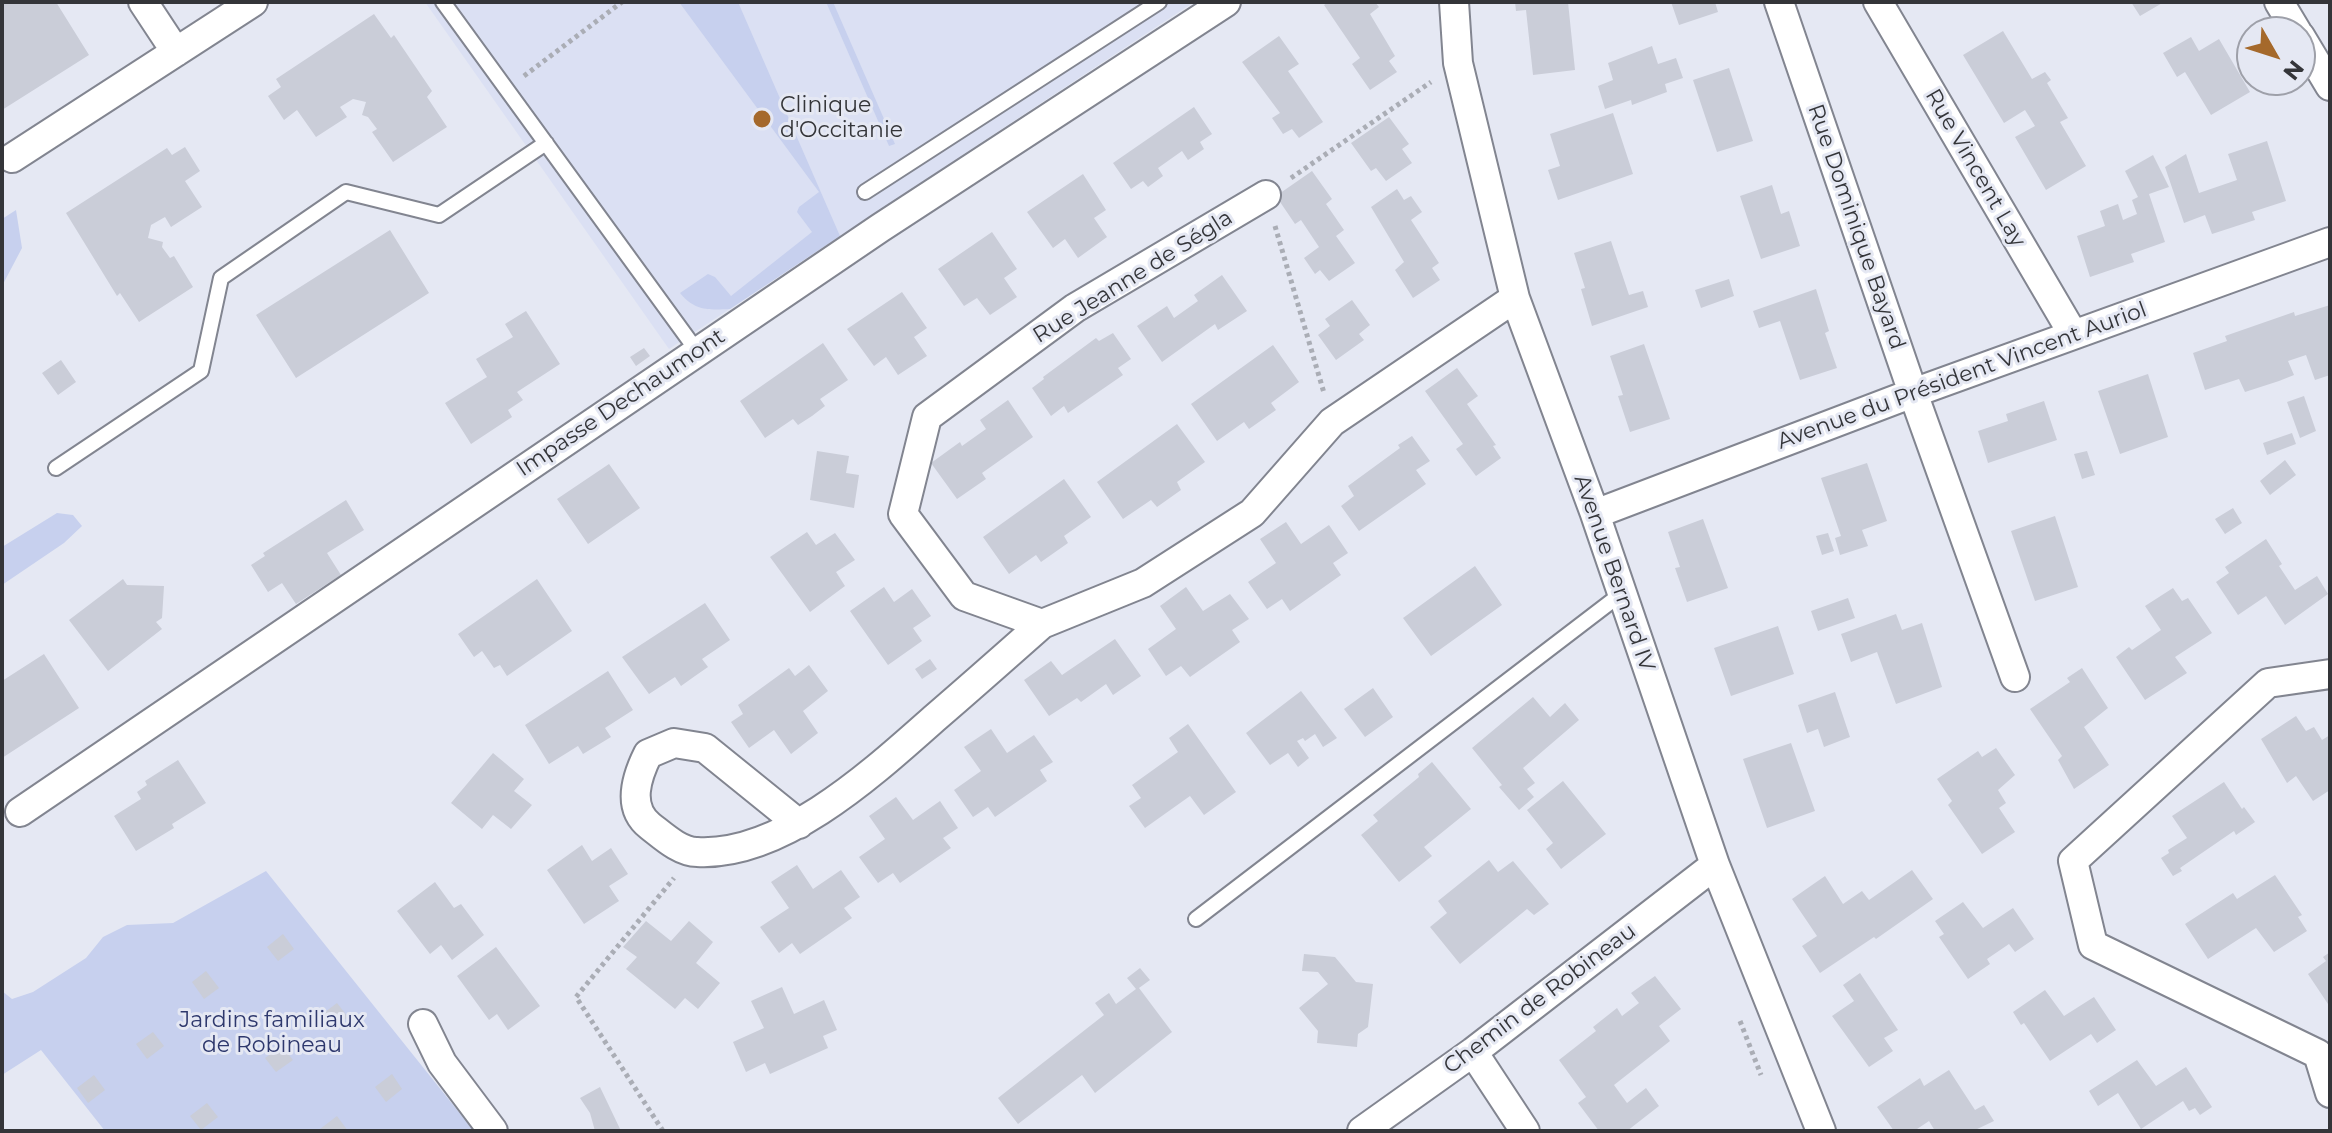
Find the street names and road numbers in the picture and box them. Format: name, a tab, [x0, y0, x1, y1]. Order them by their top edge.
street label: Rue Vincent Lay	[1919, 84, 2031, 252]
street label: Rue Dominique Bayard	[1802, 101, 1910, 353]
street label: Rue Jeanne de Ségla	[1028, 205, 1238, 349]
street label: Avenue du Président Vincent Auriol	[1774, 297, 2150, 455]
street label: Impasse Dechaumont	[512, 323, 730, 483]
street label: Avenue Bernard IV	[1568, 471, 1660, 675]
street label: Chemin de Robineau	[1439, 918, 1641, 1080]

